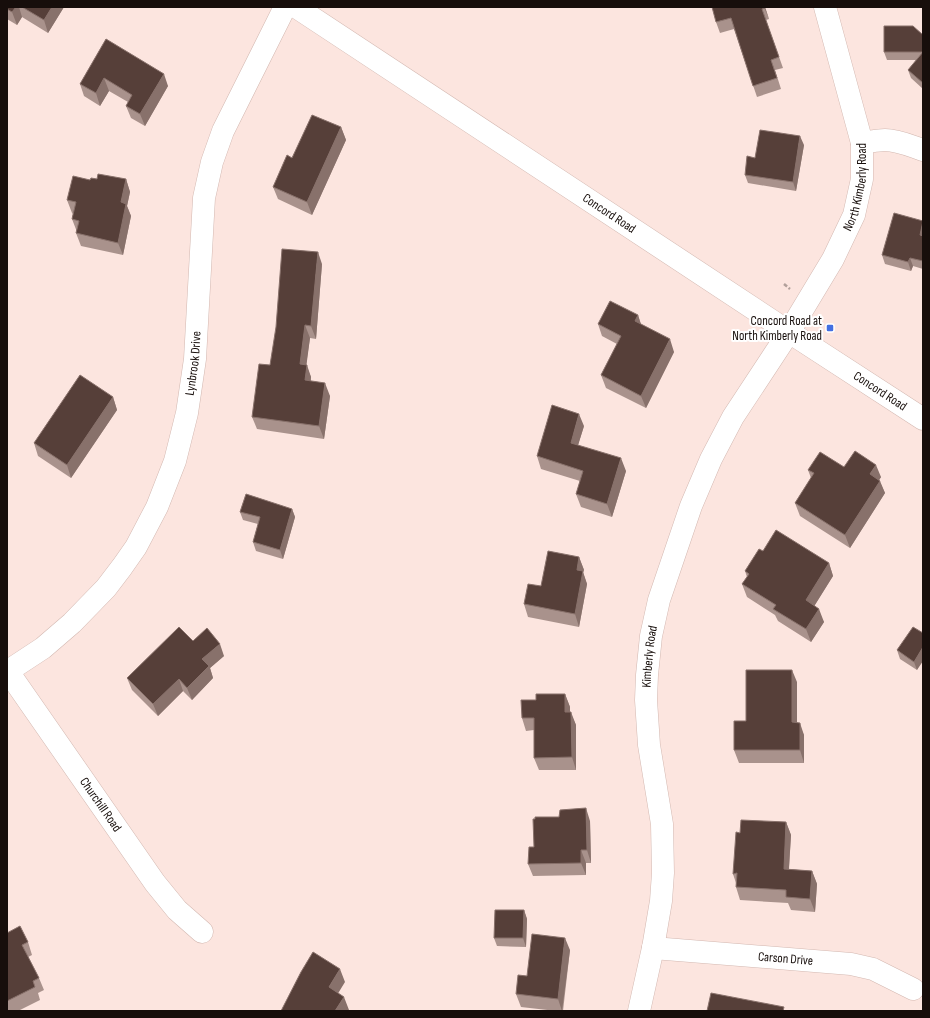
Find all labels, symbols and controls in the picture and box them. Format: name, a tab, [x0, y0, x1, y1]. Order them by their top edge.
street label: North Kimberly Road	[839, 143, 870, 234]
street label: Concord Road	[579, 190, 639, 237]
place label: Concord Road at North Kimberly Road	[732, 313, 822, 344]
marker: Concord Road at North Kimberly Road	[825, 323, 835, 333]
street label: Lynbrook Drive	[182, 331, 205, 397]
street label: Concord Road	[850, 368, 910, 414]
street label: Kimberly Road	[639, 624, 661, 688]
street label: Churchill Road	[76, 774, 125, 835]
street label: Carson Drive	[757, 949, 814, 969]

